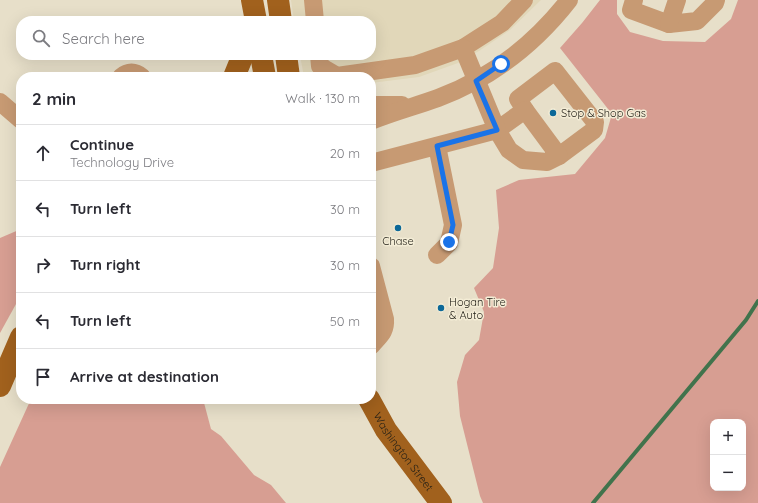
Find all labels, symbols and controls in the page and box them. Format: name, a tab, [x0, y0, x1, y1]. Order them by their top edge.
search box	[16, 16, 376, 60]
icon: search	[30, 27, 52, 49]
text: Search here	[62, 29, 145, 48]
route start	[492, 55, 510, 73]
text: 2 min	[32, 88, 76, 109]
text: Walk · 130 m	[285, 90, 360, 106]
place label: Stop & Shop Gas	[561, 106, 646, 120]
marker: Stop & Shop Gas	[548, 108, 558, 118]
text: Continue	[70, 135, 134, 154]
icon: ahead	[32, 142, 54, 164]
text: 20 m	[330, 145, 360, 161]
text: Technology Drive	[70, 154, 174, 170]
icon: left	[32, 198, 54, 220]
text: Turn left	[70, 199, 132, 218]
text: 30 m	[330, 201, 360, 217]
marker: Chase	[393, 223, 403, 233]
route end	[440, 233, 458, 251]
place label: Chase	[382, 234, 414, 248]
icon: right	[32, 254, 54, 276]
text: Turn right	[70, 255, 141, 274]
text: 30 m	[330, 257, 360, 273]
place label: Hogan Tire & Auto	[449, 295, 506, 322]
marker: Hogan Tire & Auto	[436, 303, 446, 313]
icon: left	[32, 310, 54, 332]
text: Turn left	[70, 311, 132, 330]
text: 50 m	[330, 313, 360, 329]
icon: arrive	[32, 366, 54, 388]
text: Arrive at destination	[70, 367, 219, 386]
street label: Washington Street	[371, 410, 437, 494]
map controls	[710, 419, 746, 491]
button: +	[710, 419, 746, 455]
button: −	[710, 455, 746, 491]

